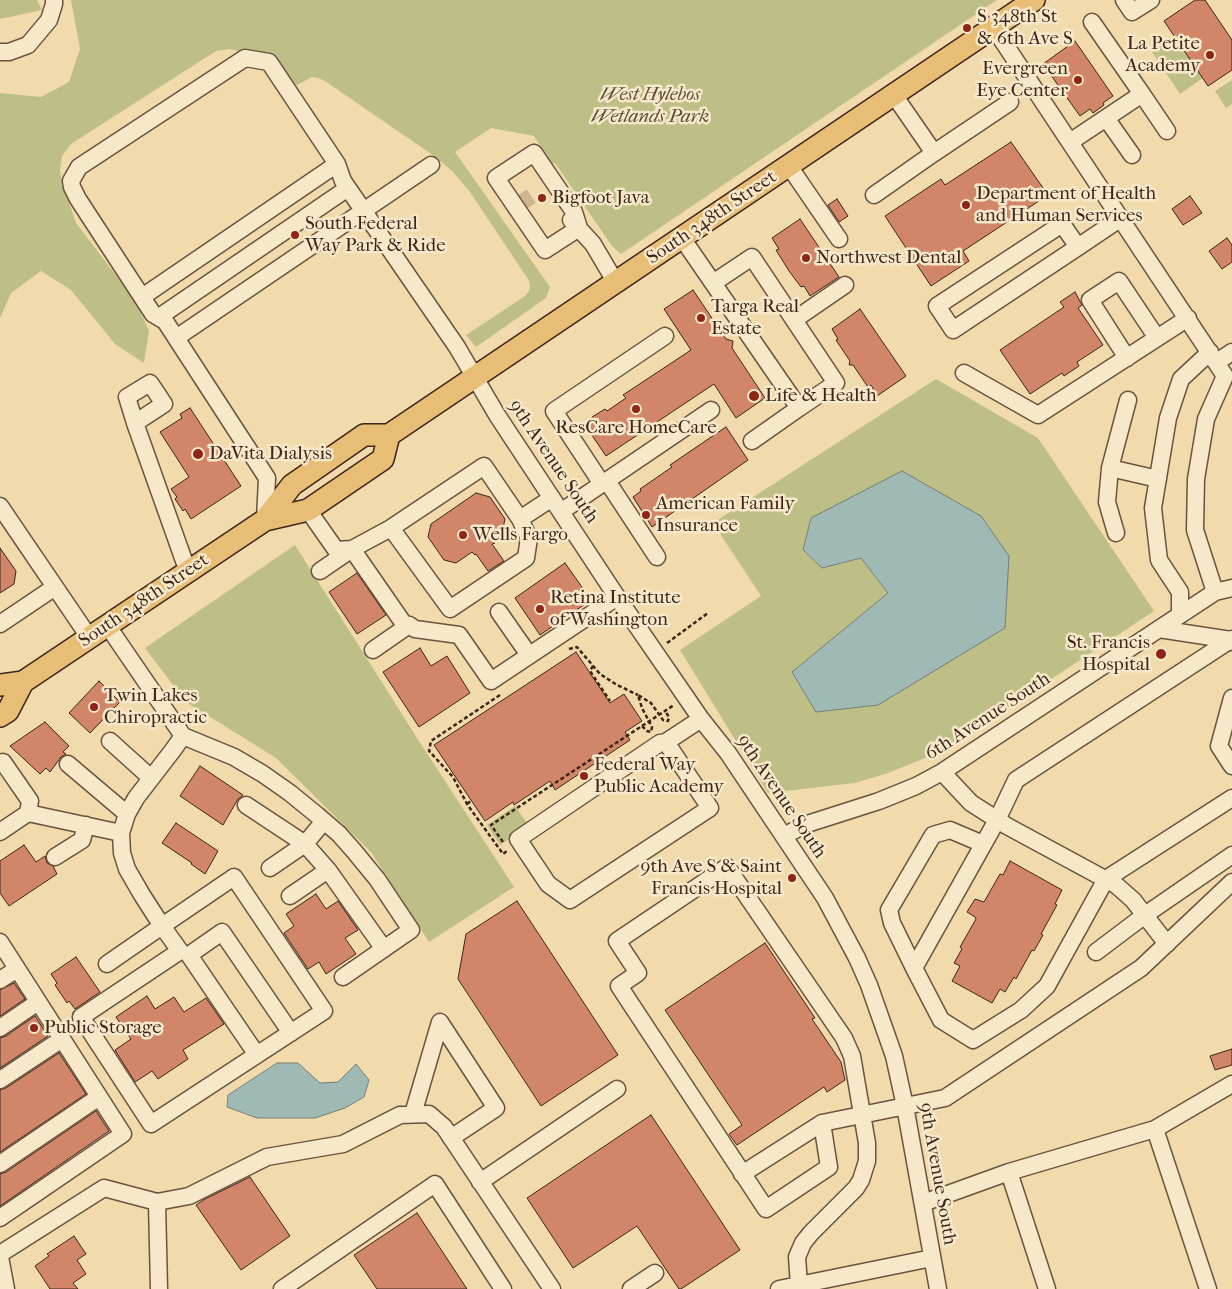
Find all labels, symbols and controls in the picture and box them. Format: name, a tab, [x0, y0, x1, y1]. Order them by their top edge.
place label: S 348th St & 6th Ave S	[977, 6, 1073, 50]
marker: S 348th St & 6th Ave S	[961, 22, 973, 34]
place label: La Petite Academy	[1125, 33, 1200, 77]
marker: La Petite Academy	[1204, 49, 1216, 61]
place label: Evergreen Eye Center	[976, 58, 1068, 102]
marker: Evergreen Eye Center	[1072, 74, 1084, 86]
park label: West Hylebos Wetlands Park	[591, 84, 709, 128]
street label: South 348th Street	[643, 166, 781, 270]
place label: Department of Health and Human Services	[976, 183, 1156, 227]
place label: Bigfoot Java	[552, 187, 649, 209]
marker: Bigfoot Java	[536, 192, 548, 204]
marker: Department of Health and Human Services	[960, 199, 972, 211]
place label: South Federal Way Park & Ride	[305, 213, 446, 257]
marker: South Federal Way Park & Ride	[289, 229, 301, 241]
place label: Northwest Dental	[816, 247, 961, 269]
marker: Northwest Dental	[800, 252, 812, 264]
place label: Targa Real Estate	[711, 296, 799, 340]
marker: Targa Real Estate	[695, 312, 707, 324]
place label: Life & Health	[765, 385, 877, 407]
marker: Life & Health	[747, 389, 761, 403]
street label: 9th Avenue South	[503, 396, 603, 528]
marker: ResCare HomeCare	[630, 403, 642, 415]
place label: ResCare HomeCare	[555, 417, 717, 439]
place label: DaVita Dialysis	[209, 443, 332, 465]
marker: DaVita Dialysis	[191, 447, 205, 461]
place label: American Family Insurance	[656, 493, 795, 537]
marker: American Family Insurance	[640, 509, 652, 521]
place label: Wells Fargo	[473, 524, 568, 546]
marker: Wells Fargo	[457, 529, 469, 541]
street label: South 348th Street	[75, 549, 213, 653]
place label: Retina Institute of Washington	[550, 587, 681, 631]
marker: Retina Institute of Washington	[534, 603, 546, 615]
place label: St. Francis Hospital	[1067, 632, 1150, 676]
marker: St. Francis Hospital	[1154, 647, 1168, 661]
street label: 6th Avenue South	[921, 668, 1055, 766]
place label: Twin Lakes Chiropractic	[104, 685, 207, 729]
marker: Twin Lakes Chiropractic	[88, 701, 100, 713]
street label: 9th Avenue South	[731, 731, 831, 863]
place label: Federal Way Public Academy	[594, 754, 724, 798]
marker: Federal Way Public Academy	[578, 770, 590, 782]
place label: 9th Ave S & Saint Francis Hospital	[641, 856, 782, 900]
marker: 9th Ave S & Saint Francis Hospital	[786, 872, 798, 884]
place label: Public Storage	[44, 1017, 162, 1039]
marker: Public Storage	[28, 1022, 40, 1034]
street label: 9th Avenue South	[913, 1101, 961, 1247]

